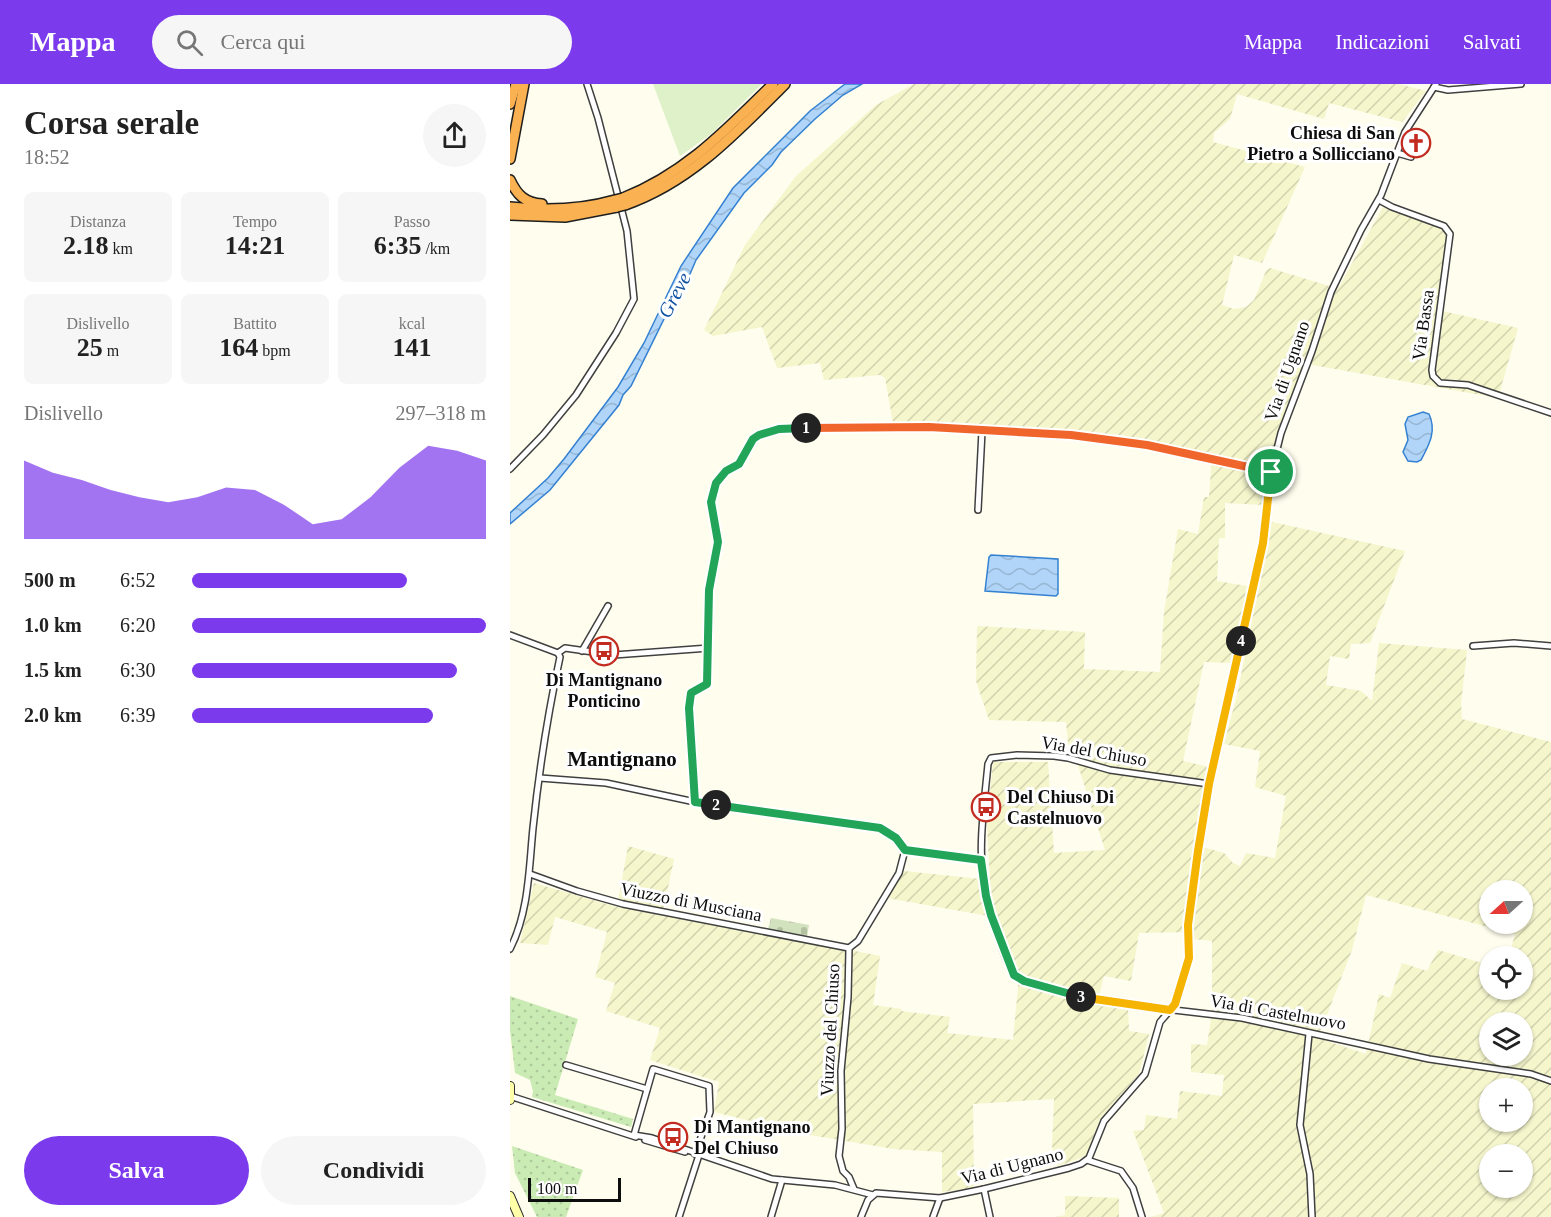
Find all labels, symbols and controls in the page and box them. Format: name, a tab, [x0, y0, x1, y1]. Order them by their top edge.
search box	[152, 15, 572, 69]
text: Mappa	[30, 26, 116, 57]
icon: search	[173, 26, 206, 59]
text: Cerca qui	[221, 29, 305, 54]
text: Mappa	[1244, 30, 1302, 54]
text: Indicazioni	[1335, 30, 1430, 54]
text: Salvati	[1463, 30, 1521, 54]
button: share	[423, 104, 486, 167]
text: Corsa serale	[24, 105, 199, 141]
place label: Chiesa di San Pietro a Sollicciano	[1247, 123, 1395, 164]
church icon: Chiesa di San Pietro a Sollicciano	[1400, 127, 1432, 159]
text: 18:52	[24, 146, 70, 168]
text: Distanza	[70, 213, 126, 230]
text: Tempo	[233, 213, 277, 230]
text: Passo	[394, 213, 430, 230]
text: 2.18	[63, 231, 109, 260]
text: 14:21	[225, 231, 285, 260]
text: 6:35	[374, 231, 421, 260]
text: km	[109, 240, 133, 257]
text: /km	[421, 240, 450, 257]
water label: Greve	[653, 268, 695, 321]
street label: Via Bassa	[1408, 288, 1438, 362]
text: Dislivello	[66, 315, 130, 332]
text: Battito	[233, 315, 277, 332]
text: kcal	[399, 315, 425, 332]
street label: Via di Ugnano	[1260, 318, 1314, 424]
text: 25	[77, 333, 103, 362]
text: 164	[219, 333, 258, 362]
text: 141	[393, 333, 432, 362]
text: m	[103, 342, 119, 359]
text: bpm	[258, 342, 291, 359]
text: Dislivello	[24, 402, 103, 424]
text: 297–318 m	[395, 402, 486, 424]
pin: 1	[791, 413, 821, 443]
text: 1	[802, 419, 810, 436]
pin	[1245, 446, 1296, 497]
icon: arrive	[1254, 455, 1287, 488]
text: 500 m	[24, 569, 76, 591]
text: 6:52	[120, 569, 156, 591]
text: 1.0 km	[24, 614, 82, 636]
text: 6:20	[120, 614, 156, 636]
pin: 4	[1226, 626, 1256, 656]
text: 4	[1237, 632, 1245, 649]
bus stop icon: Di Mantignano Ponticino	[588, 635, 620, 667]
text: 1.5 km	[24, 659, 82, 681]
text: 6:30	[120, 659, 156, 681]
place label: Di Mantignano Ponticino	[546, 670, 662, 711]
text: 2.0 km	[24, 704, 82, 726]
text: 6:39	[120, 704, 156, 726]
street label: Via del Chiuso	[1040, 732, 1148, 770]
district label: Mantignano	[567, 747, 677, 771]
place label: Del Chiuso Di Castelnuovo	[1007, 787, 1114, 828]
pin: 2	[701, 790, 731, 820]
bus stop icon: Del Chiuso Di Castelnuovo	[970, 791, 1002, 823]
text: 2	[712, 796, 720, 813]
street label: Viuzzo di Musciana	[618, 878, 764, 926]
north arrow	[1479, 880, 1533, 934]
map controls	[1479, 880, 1533, 1198]
button: locate	[1479, 946, 1533, 1000]
street label: Viuzzo del Chiuso	[817, 963, 843, 1097]
pin: 3	[1066, 982, 1096, 1012]
text: 3	[1077, 988, 1085, 1005]
street label: Via di Castelnuovo	[1208, 990, 1348, 1034]
button: layers	[1479, 1012, 1533, 1066]
button: +	[1479, 1078, 1533, 1132]
place label: Di Mantignano Del Chiuso	[694, 1117, 811, 1158]
bus stop icon: Di Mantignano Del Chiuso	[657, 1121, 689, 1153]
button: Salva	[24, 1136, 249, 1205]
button: Condividi	[261, 1136, 486, 1205]
street label: Via di Ugnano	[959, 1144, 1065, 1188]
button: −	[1479, 1144, 1533, 1198]
scale bar	[528, 1175, 621, 1202]
text: 100 m	[537, 1180, 577, 1197]

